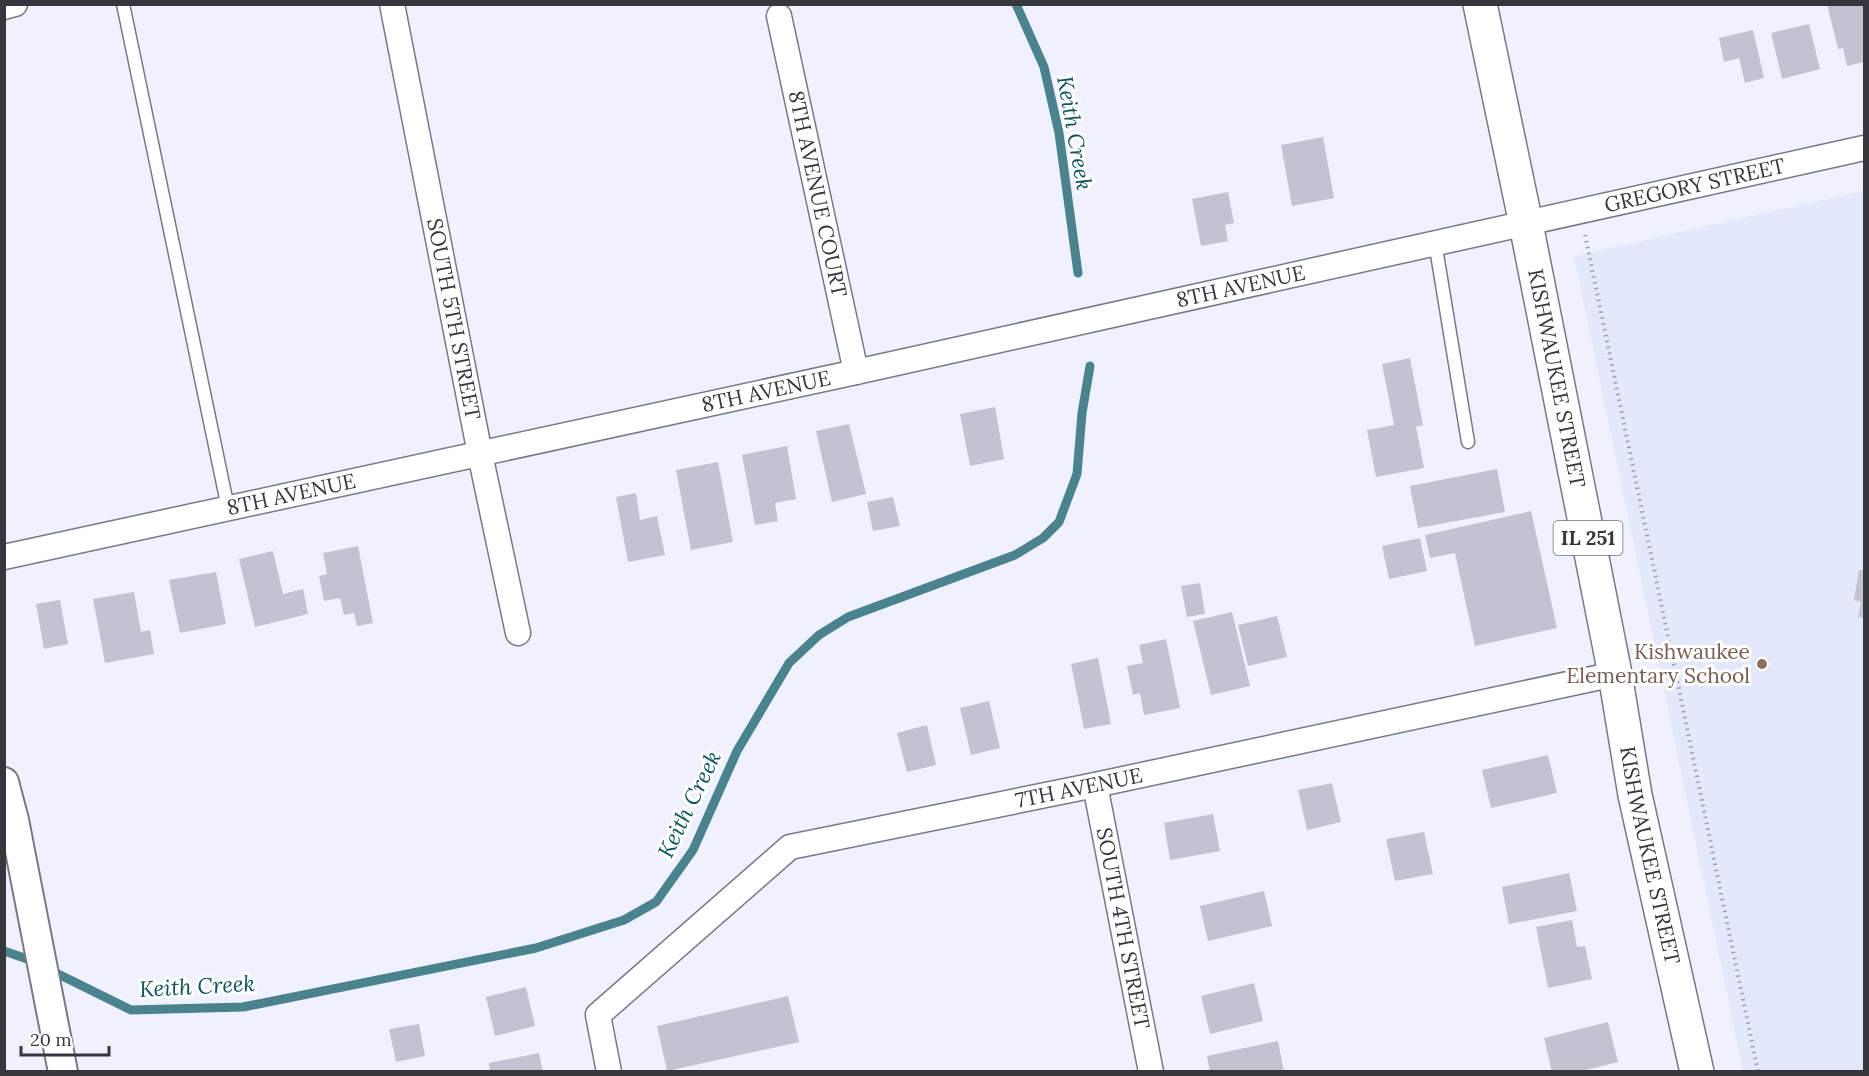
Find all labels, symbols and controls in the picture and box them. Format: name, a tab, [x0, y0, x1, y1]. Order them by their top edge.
water label: Keith Creek	[1051, 74, 1099, 192]
street label: 8TH AVENUE COURT	[783, 88, 853, 299]
street label: GREGORY STREET	[1602, 152, 1788, 218]
street label: SOUTH 5TH STREET	[421, 216, 487, 422]
street label: 8TH AVENUE	[1174, 259, 1308, 313]
street label: KISHWAUKEE STREET	[1522, 266, 1592, 490]
street label: 8TH AVENUE	[699, 364, 833, 418]
street label: 8TH AVENUE	[224, 467, 358, 521]
road number: IL 251	[1554, 521, 1622, 555]
place label: Kishwaukee Elementary School	[1566, 638, 1750, 689]
marker: Kishwaukee Elementary School	[1755, 657, 1769, 671]
street label: KISHWAUKEE STREET	[1614, 744, 1686, 967]
water label: Keith Creek	[651, 746, 727, 862]
street label: 7TH AVENUE	[1013, 761, 1145, 814]
street label: SOUTH 4TH STREET	[1091, 825, 1156, 1031]
water label: Keith Creek	[139, 969, 255, 1003]
scale bar	[21, 1019, 110, 1057]
text: 20 m	[30, 1028, 72, 1051]

